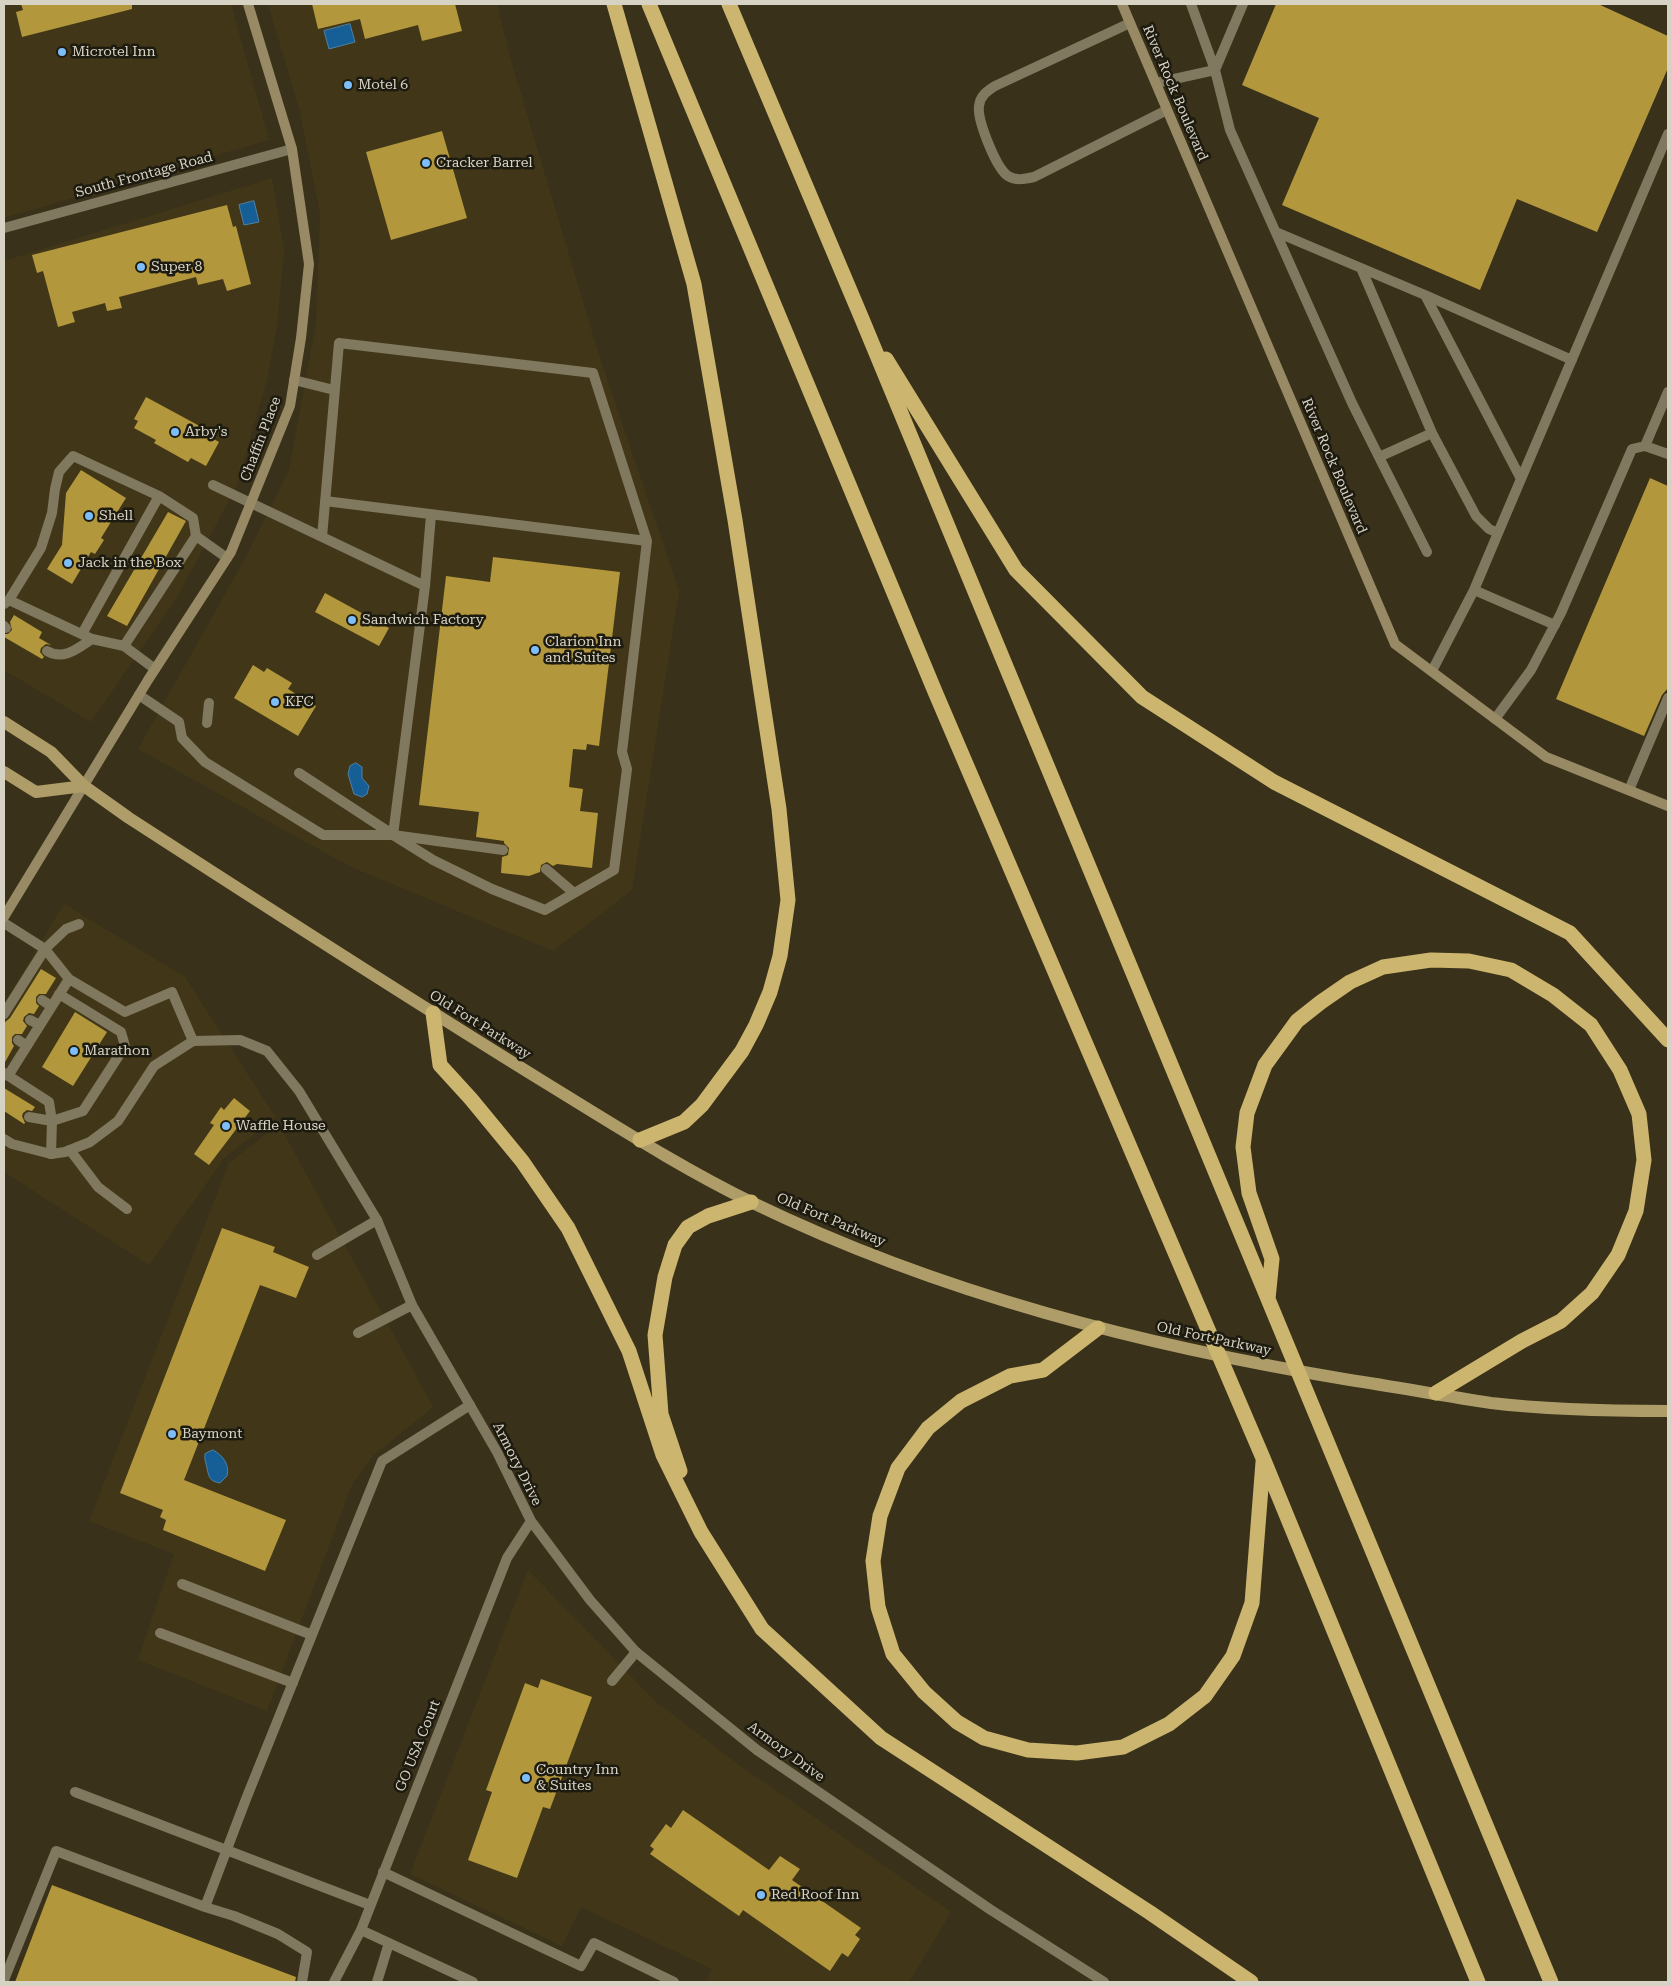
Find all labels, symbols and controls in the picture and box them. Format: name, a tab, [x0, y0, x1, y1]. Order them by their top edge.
street label: River Rock Boulevard	[1139, 23, 1211, 163]
place label: Microtel Inn	[72, 44, 156, 60]
marker: Microtel Inn	[56, 46, 68, 58]
place label: Motel 6	[358, 77, 408, 93]
marker: Motel 6	[342, 79, 354, 91]
street label: South Frontage Road	[73, 149, 215, 201]
place label: Cracker Barrel	[436, 155, 533, 171]
marker: Cracker Barrel	[420, 157, 432, 169]
place label: Super 8	[151, 259, 202, 275]
marker: Super 8	[135, 261, 147, 273]
street label: Chaffin Place	[237, 394, 285, 484]
street label: River Rock Boulevard	[1298, 396, 1370, 536]
place label: Arby's	[185, 424, 227, 440]
marker: Arby's	[169, 426, 181, 438]
place label: Shell	[99, 508, 133, 524]
marker: Shell	[83, 510, 95, 522]
place label: Jack in the Box	[78, 555, 182, 571]
marker: Jack in the Box	[62, 557, 74, 569]
place label: Sandwich Factory	[362, 612, 484, 628]
marker: Sandwich Factory	[346, 614, 358, 626]
place label: Clarion Inn and Suites	[545, 634, 622, 666]
marker: Clarion Inn and Suites	[529, 644, 541, 656]
place label: KFC	[285, 694, 314, 710]
marker: KFC	[269, 696, 281, 708]
street label: Old Fort Parkway	[426, 987, 534, 1063]
place label: Marathon	[84, 1043, 150, 1059]
marker: Marathon	[68, 1045, 80, 1057]
place label: Waffle House	[236, 1118, 326, 1134]
marker: Waffle House	[220, 1120, 232, 1132]
street label: Old Fort Parkway	[774, 1189, 888, 1251]
street label: Old Fort Parkway	[1155, 1319, 1273, 1359]
street label: Armory Drive	[489, 1420, 545, 1508]
place label: Baymont	[182, 1426, 242, 1442]
marker: Baymont	[166, 1428, 178, 1440]
street label: GO USA Court	[392, 1698, 444, 1794]
street label: Armory Drive	[744, 1718, 828, 1786]
place label: Country Inn & Suites	[536, 1762, 619, 1794]
marker: Country Inn & Suites	[520, 1772, 532, 1784]
place label: Red Roof Inn	[771, 1887, 860, 1903]
marker: Red Roof Inn	[755, 1889, 767, 1901]

